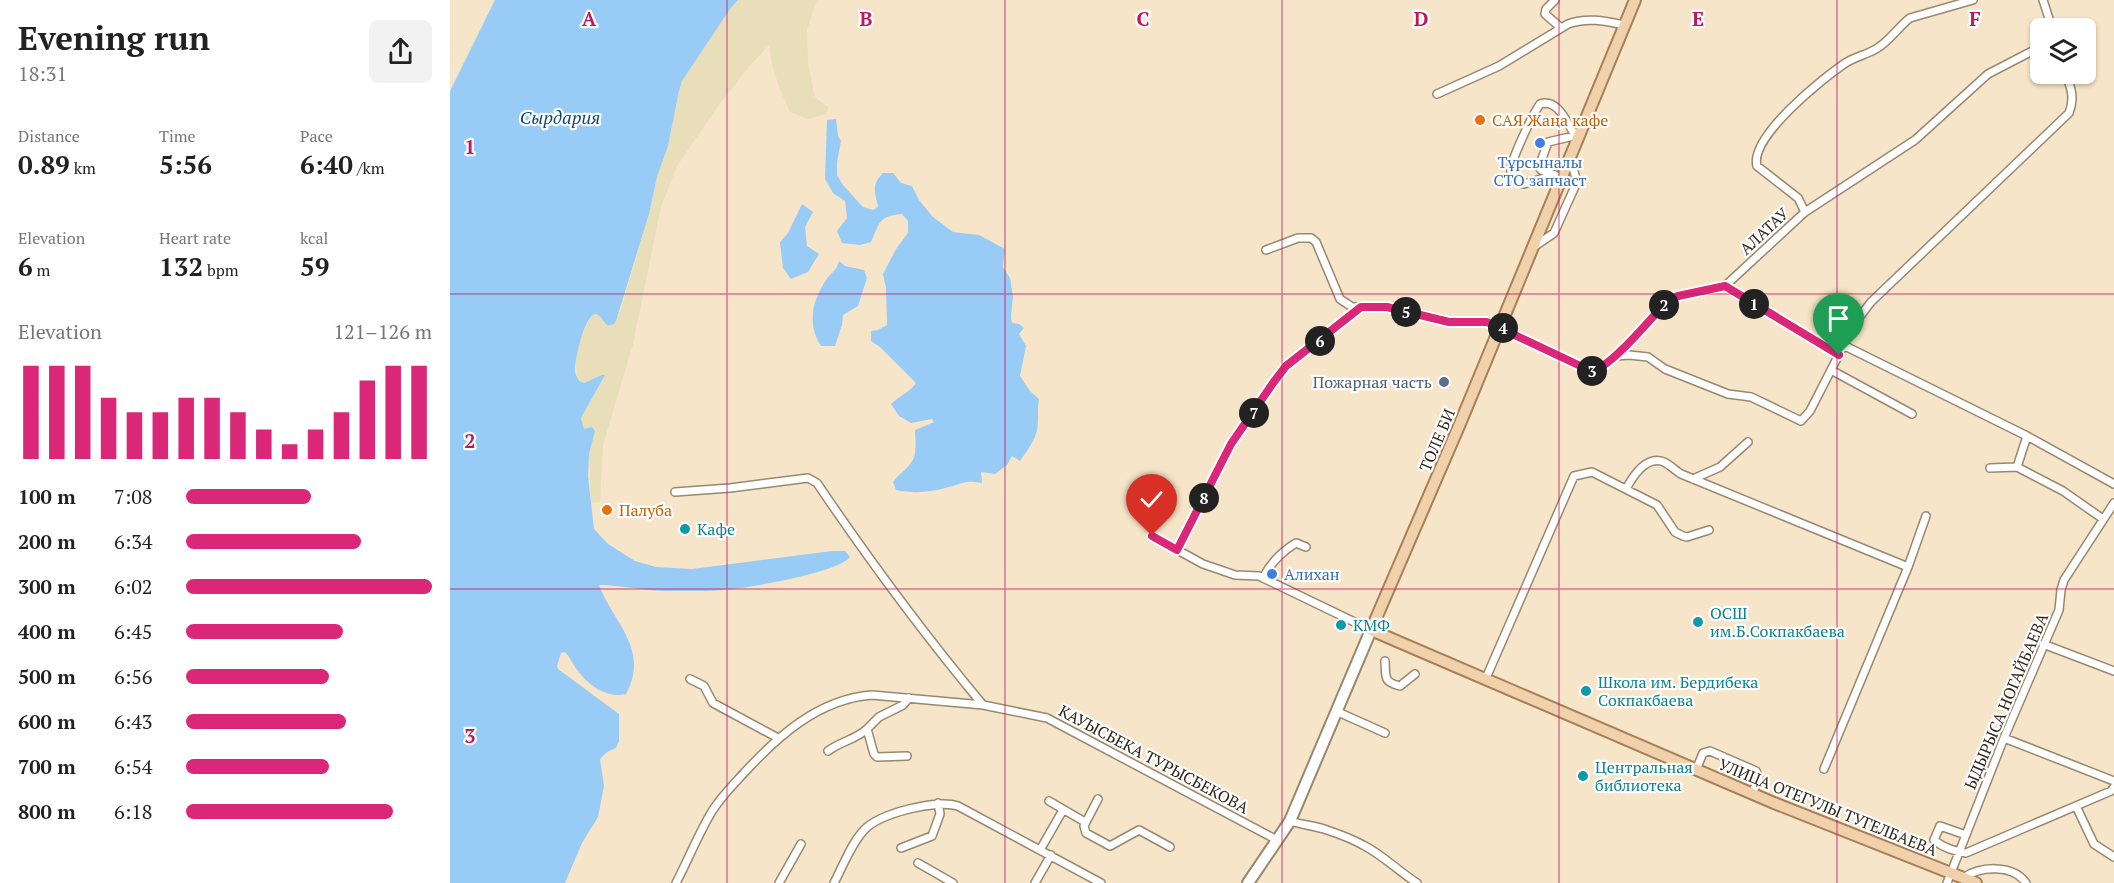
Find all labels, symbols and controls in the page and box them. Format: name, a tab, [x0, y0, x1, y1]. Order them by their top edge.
text: A	[582, 5, 597, 32]
text: B	[860, 5, 873, 32]
text: C	[1136, 5, 1150, 32]
text: D	[1414, 5, 1428, 32]
text: E	[1692, 5, 1704, 32]
text: F	[1969, 5, 1981, 32]
text: Evening run	[18, 16, 210, 59]
map controls	[2030, 18, 2096, 84]
button: layers	[2030, 18, 2096, 84]
button: share	[369, 20, 432, 83]
text: 18:31	[18, 60, 67, 87]
water label: Сырдария	[520, 105, 600, 129]
place label: САЯ Жаңа кафе	[1492, 109, 1608, 131]
marker: САЯ Жаңа кафе	[1473, 113, 1487, 127]
text: Distance	[18, 125, 80, 147]
text: Time	[159, 125, 196, 147]
text: Pace	[300, 125, 333, 147]
text: 1	[464, 133, 476, 160]
marker: Тұрсыналы СТО запчаст	[1533, 136, 1547, 150]
text: 0.89	[18, 147, 70, 181]
text: 5:56	[159, 147, 212, 181]
text: 6:40	[300, 147, 353, 181]
place label: Тұрсыналы СТО запчаст	[1494, 151, 1586, 191]
text: km	[70, 157, 96, 179]
text: /km	[353, 157, 384, 179]
street label: АЛАТАУ	[1735, 202, 1794, 259]
text: Elevation	[18, 227, 85, 249]
text: Heart rate	[159, 227, 231, 249]
text: kcal	[300, 227, 328, 249]
text: 6	[18, 249, 33, 283]
text: 132	[159, 249, 203, 283]
text: 59	[300, 249, 329, 283]
text: m	[33, 259, 50, 281]
text: bpm	[203, 259, 239, 281]
pin: 1	[1739, 289, 1769, 319]
pin: 2	[1649, 290, 1679, 320]
text: 1	[1749, 293, 1759, 315]
pin	[1813, 293, 1864, 355]
text: 2	[1659, 294, 1669, 316]
pin: 5	[1391, 297, 1421, 327]
text: 5	[1401, 301, 1411, 323]
icon: arrive	[1822, 302, 1855, 335]
pin: 4	[1488, 313, 1518, 343]
text: 4	[1498, 317, 1508, 339]
text: Elevation	[18, 318, 102, 345]
text: 121–126 m	[333, 318, 432, 345]
pin: 6	[1305, 326, 1335, 356]
text: 6	[1315, 330, 1325, 352]
pin: 3	[1577, 356, 1607, 386]
text: 3	[1587, 360, 1597, 382]
place label: Пожарная часть	[1313, 371, 1432, 393]
marker: Пожарная часть	[1437, 375, 1451, 389]
pin: 7	[1239, 398, 1269, 428]
text: 7	[1249, 402, 1259, 424]
street label: ТОЛЕ БИ	[1414, 405, 1460, 475]
text: 2	[464, 427, 476, 454]
pin	[1126, 474, 1177, 536]
text: 100 m	[18, 483, 76, 510]
text: 7:08	[114, 483, 153, 510]
icon: check	[1135, 483, 1168, 516]
pin: 8	[1189, 483, 1219, 513]
text: 8	[1199, 487, 1209, 509]
place label: Палуба	[619, 499, 672, 521]
marker: Палуба	[600, 503, 614, 517]
place label: Кафе	[697, 518, 735, 540]
marker: Кафе	[678, 522, 692, 536]
text: 200 m	[18, 528, 76, 555]
text: 6:34	[114, 528, 153, 555]
place label: Алихан	[1284, 563, 1340, 585]
marker: Алихан	[1265, 567, 1279, 581]
text: 300 m	[18, 573, 76, 600]
text: 6:02	[114, 573, 153, 600]
place label: ОСШ им.Б.Сокпакбаева	[1710, 602, 1845, 642]
street label: ЫДЫРЫСА НОГАЙБАЕВА	[1959, 610, 2053, 792]
place label: КМФ	[1353, 614, 1390, 636]
marker: ОСШ им.Б.Сокпакбаева	[1691, 615, 1705, 629]
text: 400 m	[18, 618, 76, 645]
text: 6:45	[114, 618, 153, 645]
marker: КМФ	[1334, 618, 1348, 632]
text: 500 m	[18, 663, 76, 690]
text: 6:56	[114, 663, 153, 690]
place label: Школа им. Бердибека Сокпакбаева	[1598, 671, 1758, 711]
marker: Школа им. Бердибека Сокпакбаева	[1579, 684, 1593, 698]
street label: КАУЫСБЕКА ТУРЫСБЕКОВА	[1055, 699, 1253, 819]
text: 600 m	[18, 708, 76, 735]
text: 6:43	[114, 708, 153, 735]
text: 3	[464, 722, 476, 749]
text: 700 m	[18, 753, 76, 780]
text: 6:54	[114, 753, 153, 780]
street label: УЛИЦА ОТЕГУЛЫ ТУГЕЛБАЕВА	[1715, 753, 1941, 861]
place label: Центральная библиотека	[1595, 756, 1693, 796]
marker: Центральная библиотека	[1576, 769, 1590, 783]
text: 800 m	[18, 798, 76, 825]
text: 6:18	[114, 798, 153, 825]

